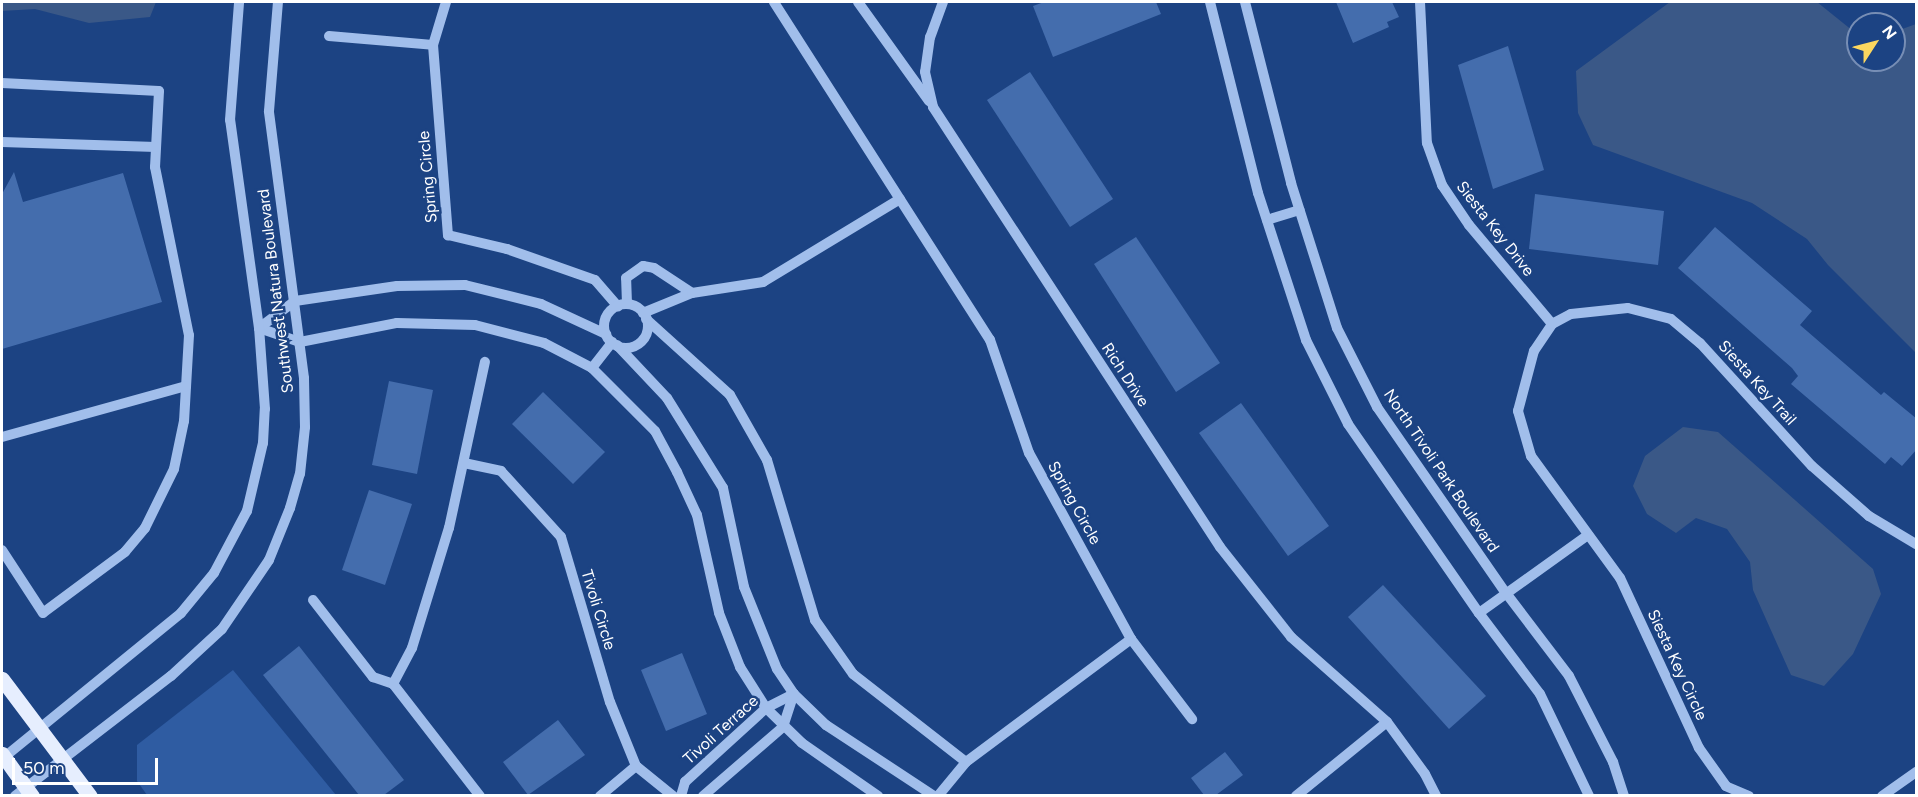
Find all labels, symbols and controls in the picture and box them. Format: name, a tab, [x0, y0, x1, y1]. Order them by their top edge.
north arrow	[1846, 12, 1906, 72]
text: N	[1878, 22, 1901, 43]
street label: Spring Circle	[414, 130, 442, 224]
street label: Siesta Key Drive	[1452, 178, 1538, 280]
street label: Southwest Natura Boulevard	[254, 188, 298, 394]
street label: Siesta Key Trail	[1714, 337, 1800, 429]
street label: Rich Drive	[1097, 339, 1153, 411]
street label: North Tivoli Park Boulevard	[1379, 386, 1503, 556]
street label: Spring Circle	[1043, 458, 1105, 548]
street label: Tivoli Circle	[577, 568, 619, 652]
street label: Siesta Key Circle	[1643, 607, 1711, 723]
street label: Tivoli Terrace	[680, 691, 762, 769]
scale bar	[15, 746, 160, 784]
text: 50 m	[23, 757, 65, 779]

